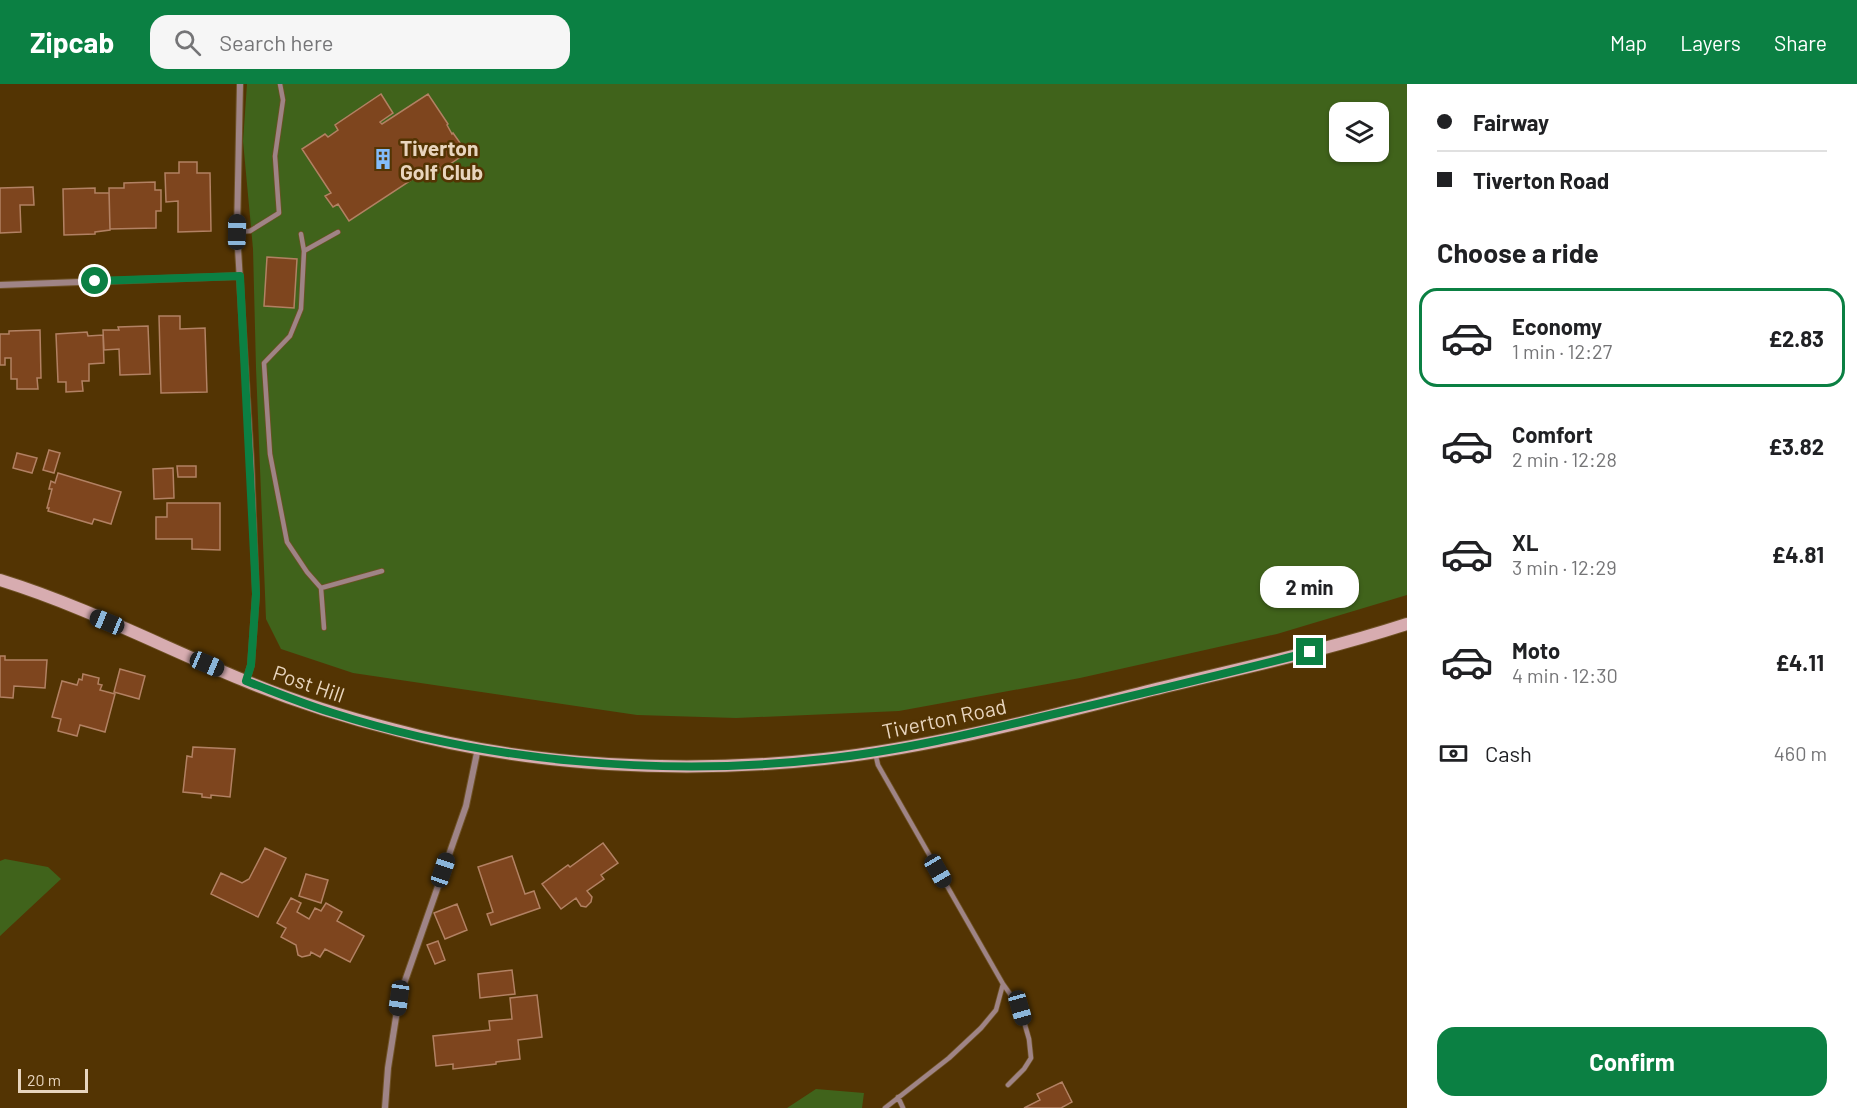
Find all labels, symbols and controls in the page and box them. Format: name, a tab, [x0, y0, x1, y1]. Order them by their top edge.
search box	[150, 15, 570, 69]
text: Zipcab	[30, 25, 114, 59]
icon: search	[171, 26, 204, 59]
text: Search here	[219, 29, 334, 55]
text: Map	[1610, 30, 1647, 55]
text: Layers	[1680, 30, 1741, 55]
text: Share	[1774, 30, 1827, 55]
map controls	[1329, 102, 1389, 162]
button: layers	[1329, 102, 1389, 162]
text: Fairway	[1473, 109, 1549, 135]
place label: Tiverton Golf Club	[400, 135, 483, 184]
building icon: Tiverton Golf Club	[371, 147, 395, 171]
text: Tiverton Road	[1473, 167, 1609, 193]
car	[228, 214, 246, 250]
text: Choose a ride	[1437, 236, 1599, 268]
route start	[81, 267, 108, 294]
icon: car	[1440, 311, 1494, 365]
text: Economy	[1512, 313, 1602, 339]
text: £2.83	[1768, 325, 1824, 351]
text: 1 min · 12:27	[1512, 339, 1612, 363]
icon: car	[1440, 419, 1494, 473]
text: Comfort	[1512, 421, 1593, 447]
text: £3.82	[1768, 433, 1824, 459]
text: 2 min · 12:28	[1512, 447, 1617, 471]
icon: car	[1440, 527, 1494, 581]
text: XL	[1512, 529, 1538, 555]
text: £4.81	[1772, 541, 1824, 567]
text: 3 min · 12:29	[1512, 555, 1617, 579]
callout: 2 min	[1260, 565, 1360, 607]
text: 2 min	[1286, 575, 1333, 599]
car	[87, 607, 127, 637]
icon: car	[1440, 635, 1494, 689]
text: Moto	[1512, 637, 1560, 663]
route end	[1296, 638, 1323, 665]
car	[187, 649, 227, 679]
text: £4.11	[1776, 649, 1824, 675]
street label: Post Hill	[270, 659, 348, 707]
text: 4 min · 12:30	[1512, 663, 1618, 687]
street label: Tiverton Road	[880, 693, 1008, 743]
icon: cash	[1437, 737, 1470, 770]
text: Cash	[1485, 740, 1532, 766]
text: 460 m	[1774, 741, 1827, 765]
car	[429, 850, 457, 890]
car	[921, 851, 955, 891]
car	[388, 979, 410, 1017]
car	[1006, 988, 1034, 1028]
button: Confirm	[1437, 1027, 1827, 1096]
scale bar	[18, 1066, 88, 1094]
text: 20 m	[27, 1070, 61, 1089]

